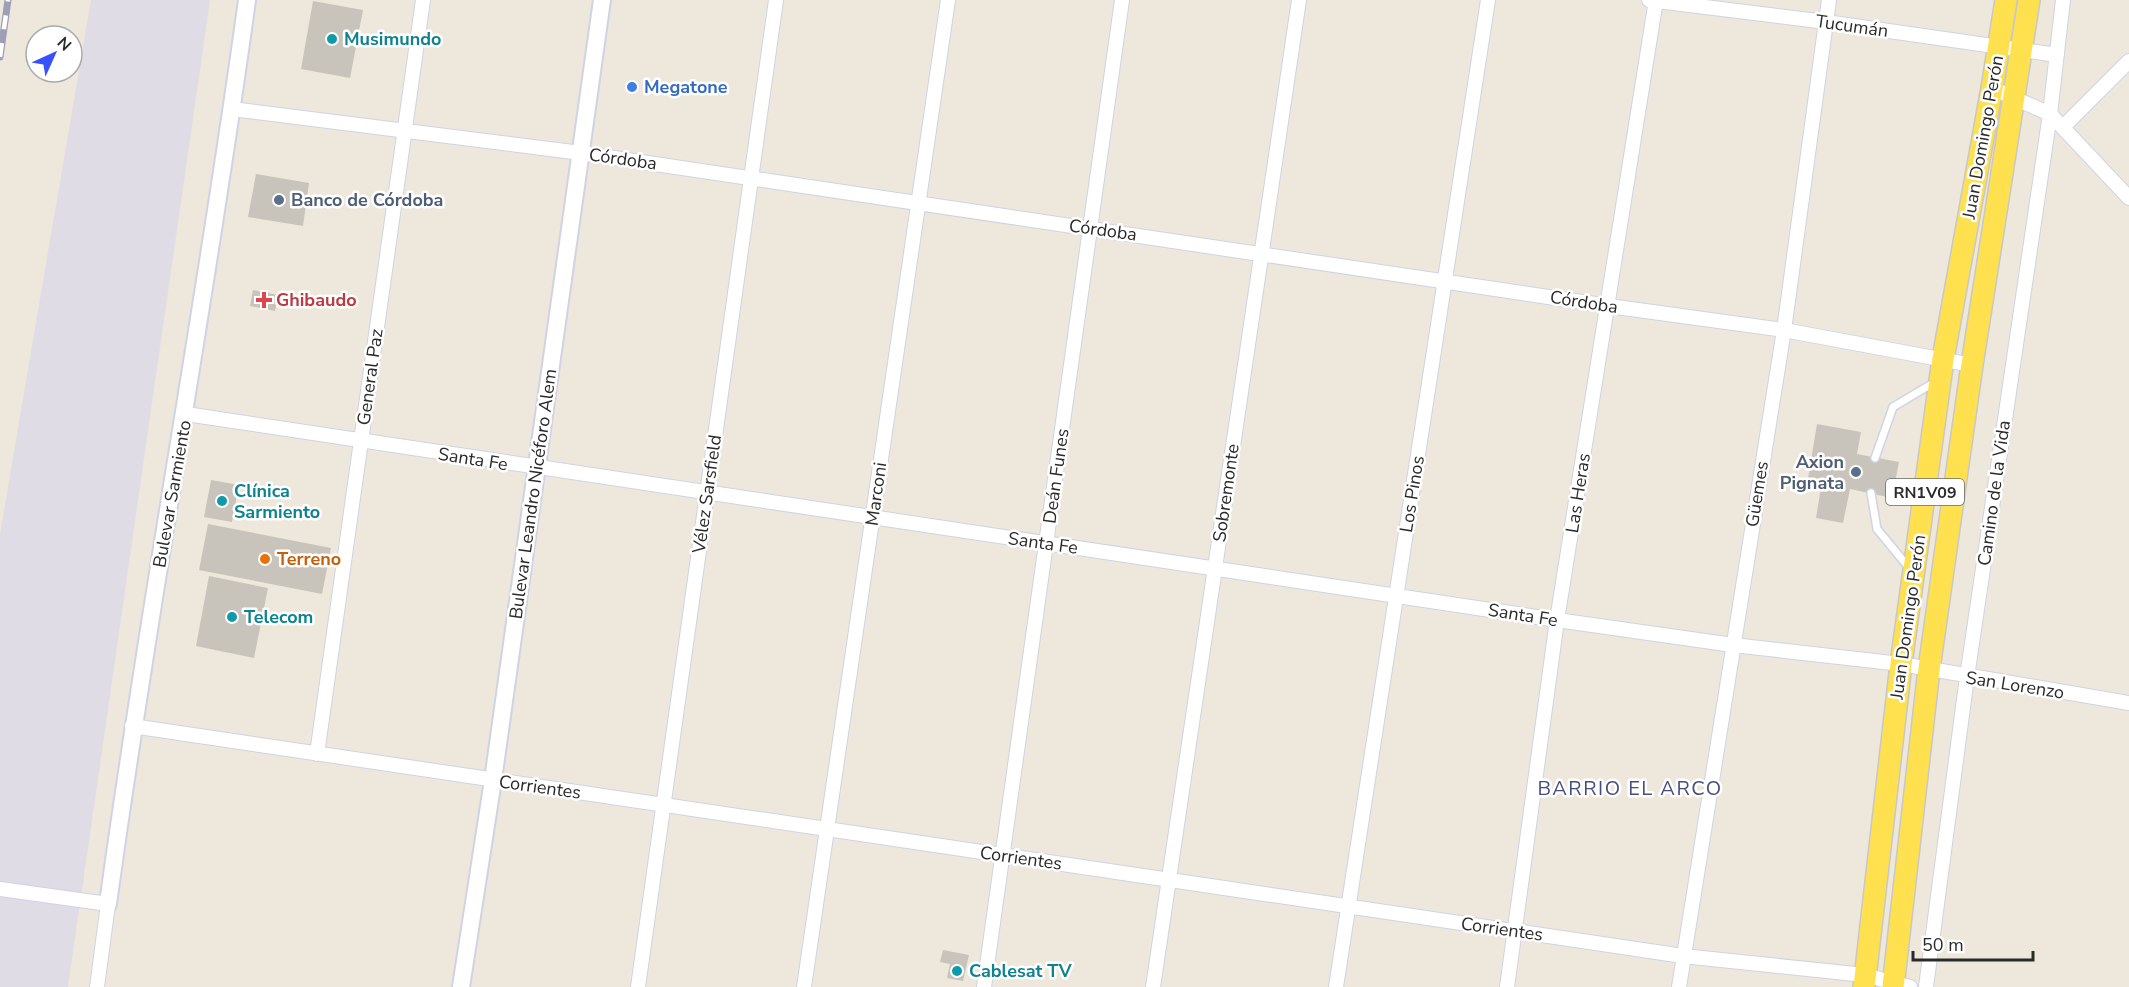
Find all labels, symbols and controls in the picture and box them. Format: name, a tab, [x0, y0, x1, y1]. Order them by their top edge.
street label: Tucumán	[1814, 9, 1890, 43]
north arrow	[24, 24, 84, 84]
place label: Musimundo	[344, 27, 441, 51]
text: N	[52, 32, 76, 56]
marker: Musimundo	[325, 32, 339, 46]
street label: Juan Domingo Perón	[1957, 53, 2009, 222]
place label: Megatone	[644, 75, 728, 99]
marker: Megatone	[625, 80, 639, 94]
street label: Córdoba	[587, 142, 659, 176]
place label: Banco de Córdoba	[291, 188, 443, 212]
marker: Banco de Córdoba	[272, 193, 286, 207]
street label: Córdoba	[1067, 213, 1139, 247]
street label: Córdoba	[1548, 285, 1620, 319]
place label: Ghibaudo	[276, 288, 357, 312]
marker: Ghibaudo	[257, 293, 271, 307]
street label: General Paz	[351, 327, 389, 427]
street label: Bulevar Leandro Nicéforo Alem	[504, 367, 562, 621]
street label: Bulevar Sarmiento	[147, 418, 197, 570]
street label: Camino de la Vida	[1972, 419, 2016, 567]
street label: Deán Funes	[1037, 427, 1075, 525]
street label: Vélez Sarsfield	[687, 433, 727, 556]
street label: Santa Fe	[436, 442, 510, 476]
street label: Sobremonte	[1207, 442, 1245, 544]
place label: Axion Pignata	[1780, 450, 1844, 495]
street label: Las Heras	[1560, 451, 1596, 535]
street label: Los Pinos	[1394, 454, 1430, 534]
street label: Güemes	[1740, 459, 1774, 529]
street label: Marconi	[860, 461, 892, 527]
marker: Axion Pignata	[1849, 465, 1863, 479]
place label: Clínica Sarmiento	[234, 479, 320, 524]
road number: RN1V09	[1886, 479, 1964, 505]
marker: Clínica Sarmiento	[215, 494, 229, 508]
street label: Santa Fe	[1006, 526, 1080, 560]
street label: Juan Domingo Perón	[1884, 533, 1931, 702]
place label: Terreno	[277, 547, 341, 571]
marker: Terreno	[258, 552, 272, 566]
street label: Santa Fe	[1486, 598, 1560, 632]
place label: Telecom	[244, 605, 313, 629]
marker: Telecom	[225, 610, 239, 624]
street label: San Lorenzo	[1964, 665, 2066, 705]
street label: Corrientes	[497, 769, 583, 805]
district label: BARRIO EL ARCO	[1537, 775, 1723, 802]
street label: Corrientes	[978, 840, 1064, 876]
street label: Corrientes	[1459, 911, 1545, 947]
scale bar	[1913, 924, 2033, 962]
text: 50 m	[1922, 933, 1964, 957]
place label: Cablesat TV	[969, 959, 1073, 983]
marker: Cablesat TV	[950, 964, 964, 978]

